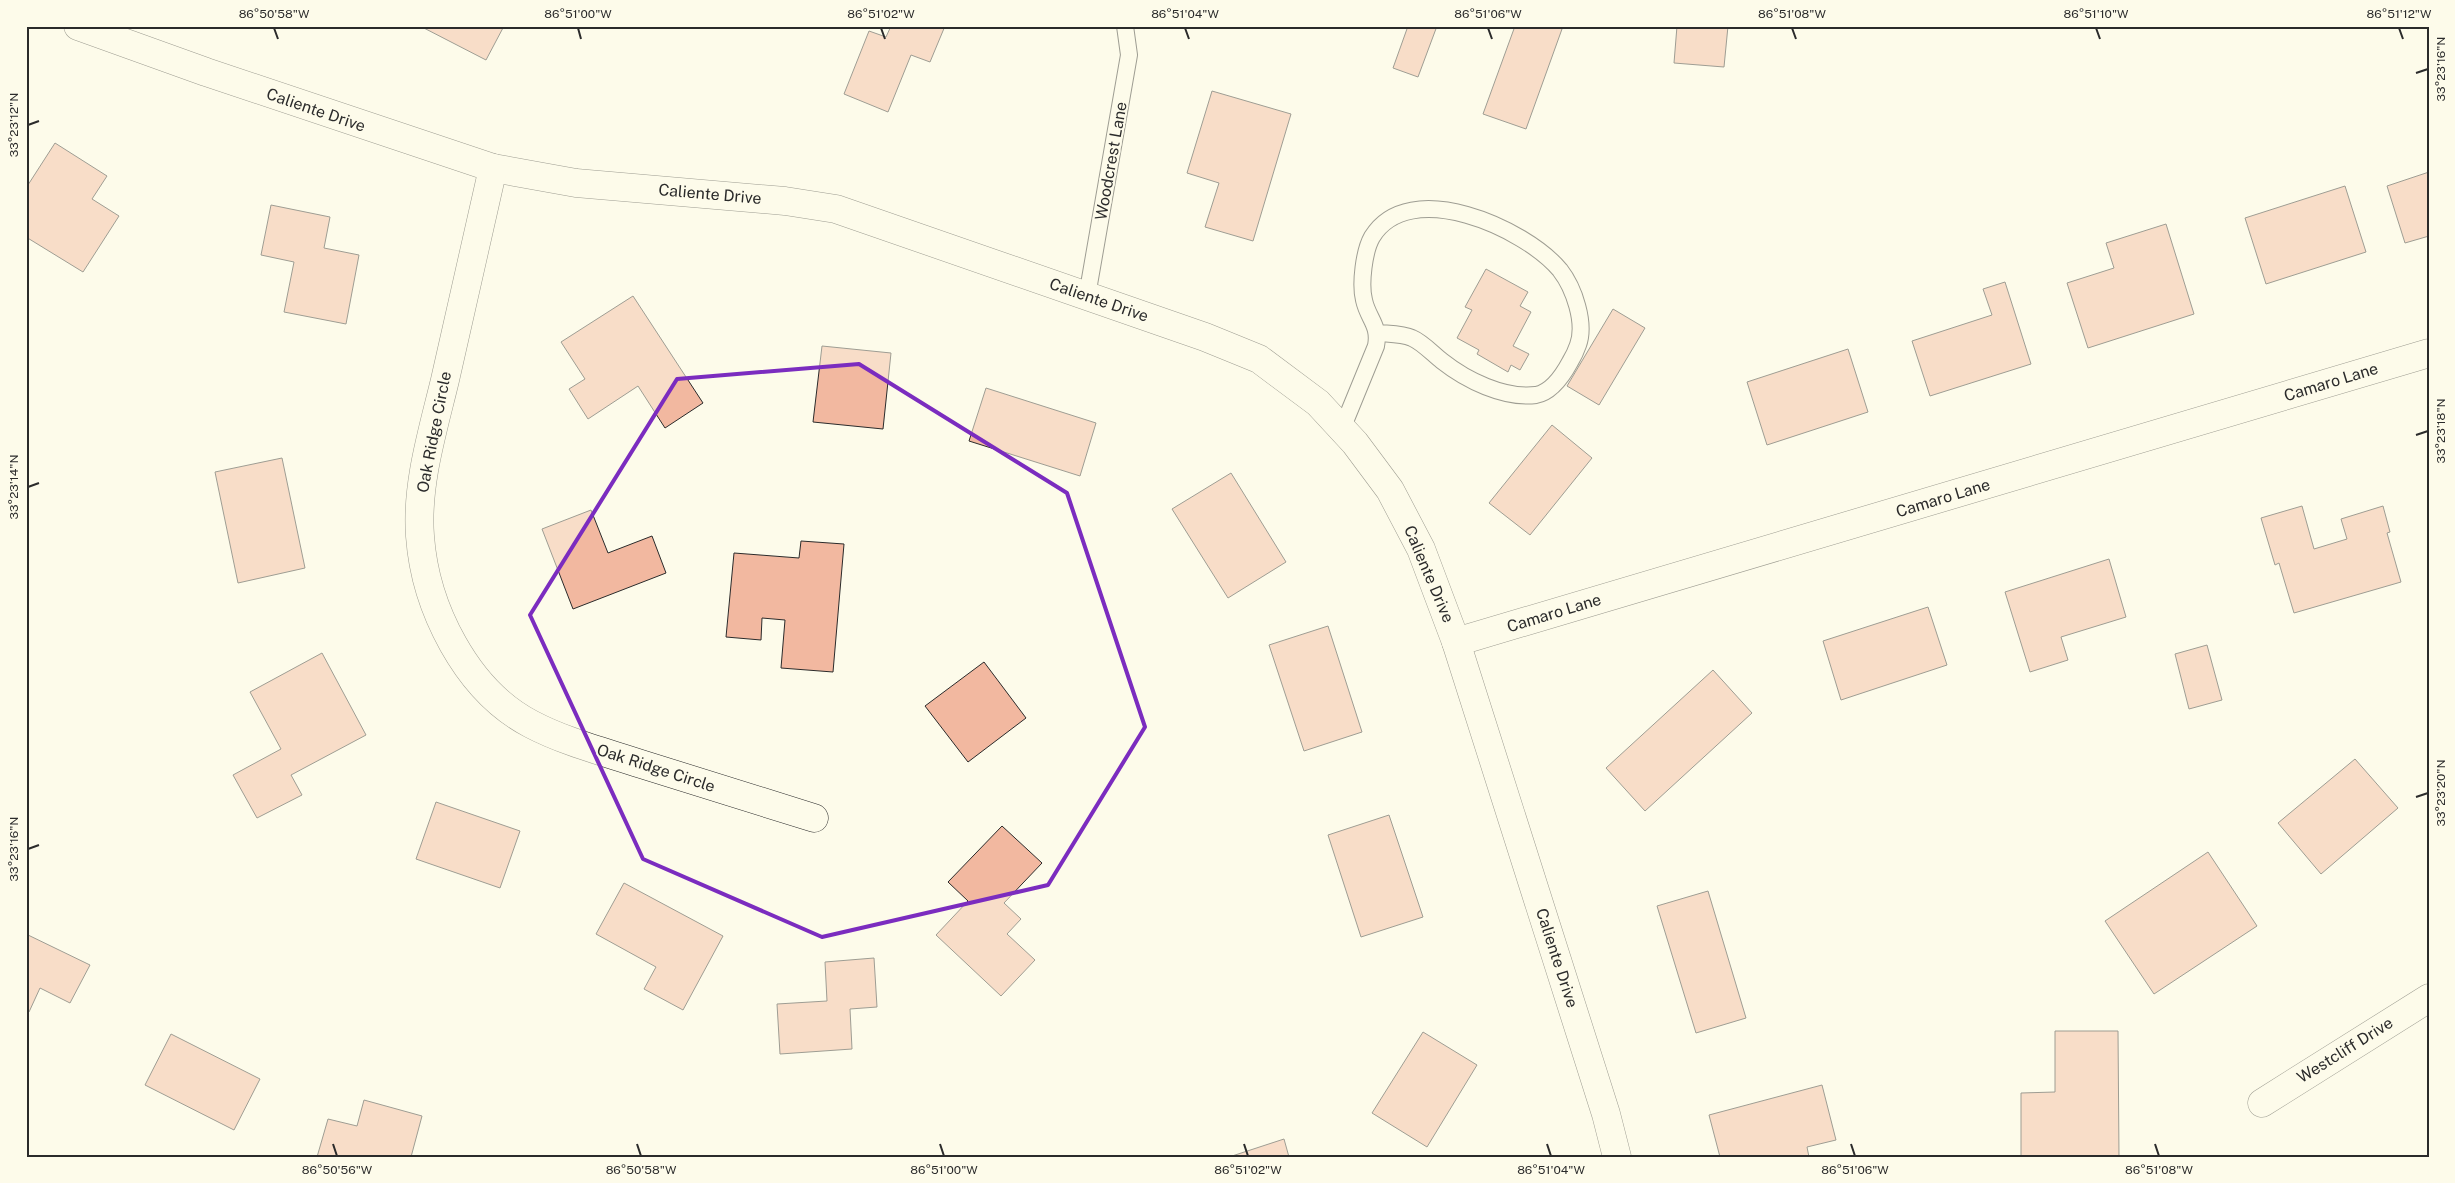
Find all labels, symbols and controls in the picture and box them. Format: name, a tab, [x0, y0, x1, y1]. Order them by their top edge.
text: 86°50'58"W	[239, 7, 310, 21]
text: 86°51'00"W	[544, 7, 612, 21]
text: 86°51'02"W	[847, 7, 915, 21]
text: 86°51'04"W	[1151, 7, 1219, 21]
text: 86°51'06"W	[1454, 7, 1522, 21]
text: 86°51'08"W	[1758, 7, 1826, 21]
text: 86°51'10"W	[2063, 7, 2129, 21]
text: 86°51'12"W	[2367, 7, 2432, 21]
text: 33°23'16"N	[2434, 37, 2448, 101]
street label: Caliente Drive	[264, 84, 368, 136]
text: 33°23'12"N	[7, 93, 21, 157]
street label: Woodcrest Lane	[1091, 100, 1131, 222]
street label: Caliente Drive	[658, 180, 762, 208]
street label: Caliente Drive	[1047, 274, 1151, 326]
street label: Camaro Lane	[2282, 359, 2380, 405]
street label: Oak Ridge Circle	[413, 370, 455, 494]
text: 33°23'18"N	[2434, 398, 2448, 464]
text: 33°23'14"N	[7, 455, 21, 519]
street label: Camaro Lane	[1894, 475, 1992, 521]
street label: Caliente Drive	[1400, 523, 1458, 625]
street label: Camaro Lane	[1505, 590, 1603, 636]
street label: Oak Ridge Circle	[594, 740, 718, 796]
text: 33°23'20"N	[2434, 760, 2448, 826]
text: 33°23'16"N	[7, 817, 21, 881]
street label: Caliente Drive	[1532, 906, 1582, 1010]
street label: Westcliff Drive	[2294, 1013, 2396, 1087]
text: 86°50'56"W	[302, 1163, 373, 1177]
text: 86°50'58"W	[606, 1163, 677, 1177]
text: 86°51'00"W	[910, 1163, 978, 1177]
text: 86°51'02"W	[1214, 1163, 1282, 1177]
text: 86°51'04"W	[1517, 1163, 1585, 1177]
text: 86°51'06"W	[1821, 1163, 1889, 1177]
text: 86°51'08"W	[2125, 1163, 2193, 1177]

